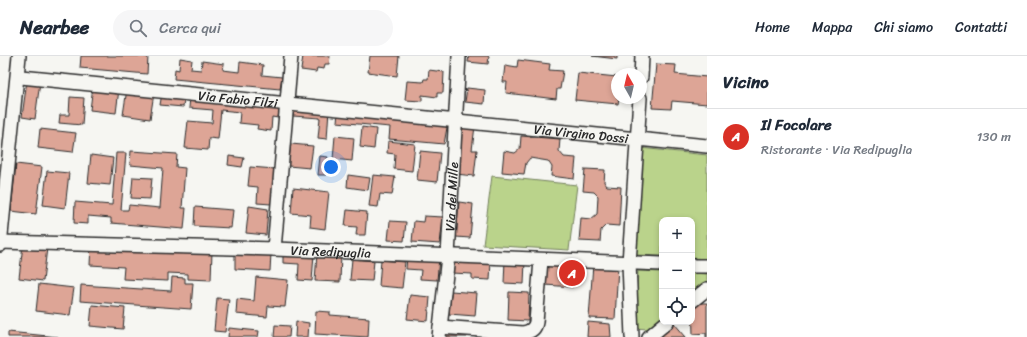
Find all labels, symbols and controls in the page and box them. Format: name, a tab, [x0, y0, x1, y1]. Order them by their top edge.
search box	[113, 10, 393, 46]
text: Nearbee	[20, 11, 89, 44]
text: Cerca qui	[159, 15, 221, 41]
text: Home	[755, 15, 790, 40]
text: Mappa	[812, 15, 852, 40]
text: Chi siamo	[874, 15, 933, 40]
text: Contatti	[955, 15, 1007, 40]
icon: search	[127, 17, 149, 39]
text: Vicino	[723, 67, 769, 97]
north arrow	[611, 68, 647, 104]
street label: Via Fabio Filzi	[197, 84, 279, 115]
text: Il Focolare	[761, 112, 832, 138]
street label: Via Virgino Dossi	[533, 118, 630, 150]
text: A	[732, 125, 740, 148]
text: 130 m	[977, 125, 1011, 148]
text: Ristorante · Via Redipuglia	[761, 138, 912, 161]
your location	[321, 157, 341, 177]
street label: Via dei Mille	[438, 161, 465, 232]
map controls	[659, 217, 695, 325]
button: +	[659, 217, 695, 253]
street label: Via Redipuglia	[290, 239, 372, 265]
button: −	[659, 253, 695, 289]
pin: A	[559, 258, 585, 288]
button: locate	[659, 289, 695, 325]

